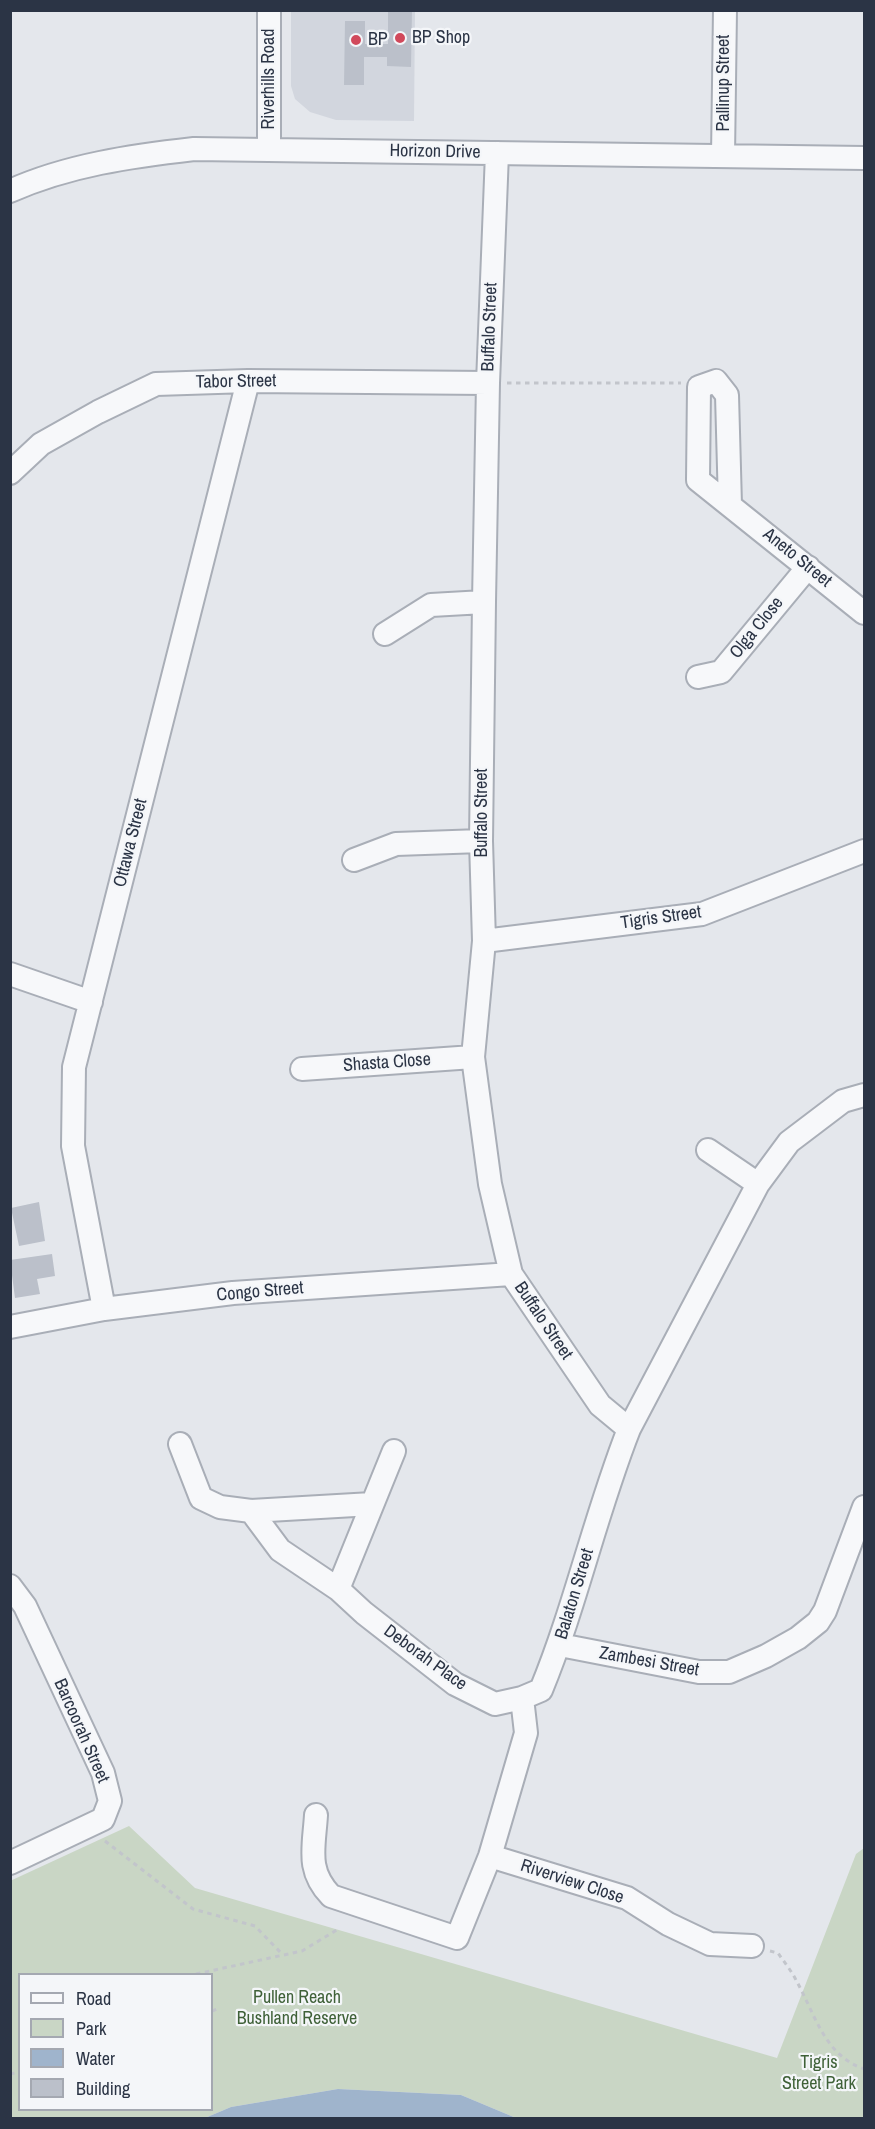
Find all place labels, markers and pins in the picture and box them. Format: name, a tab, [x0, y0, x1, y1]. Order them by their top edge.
place label: BP Shop	[412, 27, 470, 49]
place label: BP	[368, 29, 388, 51]
marker: BP Shop	[393, 31, 407, 45]
marker: BP	[349, 33, 363, 47]

